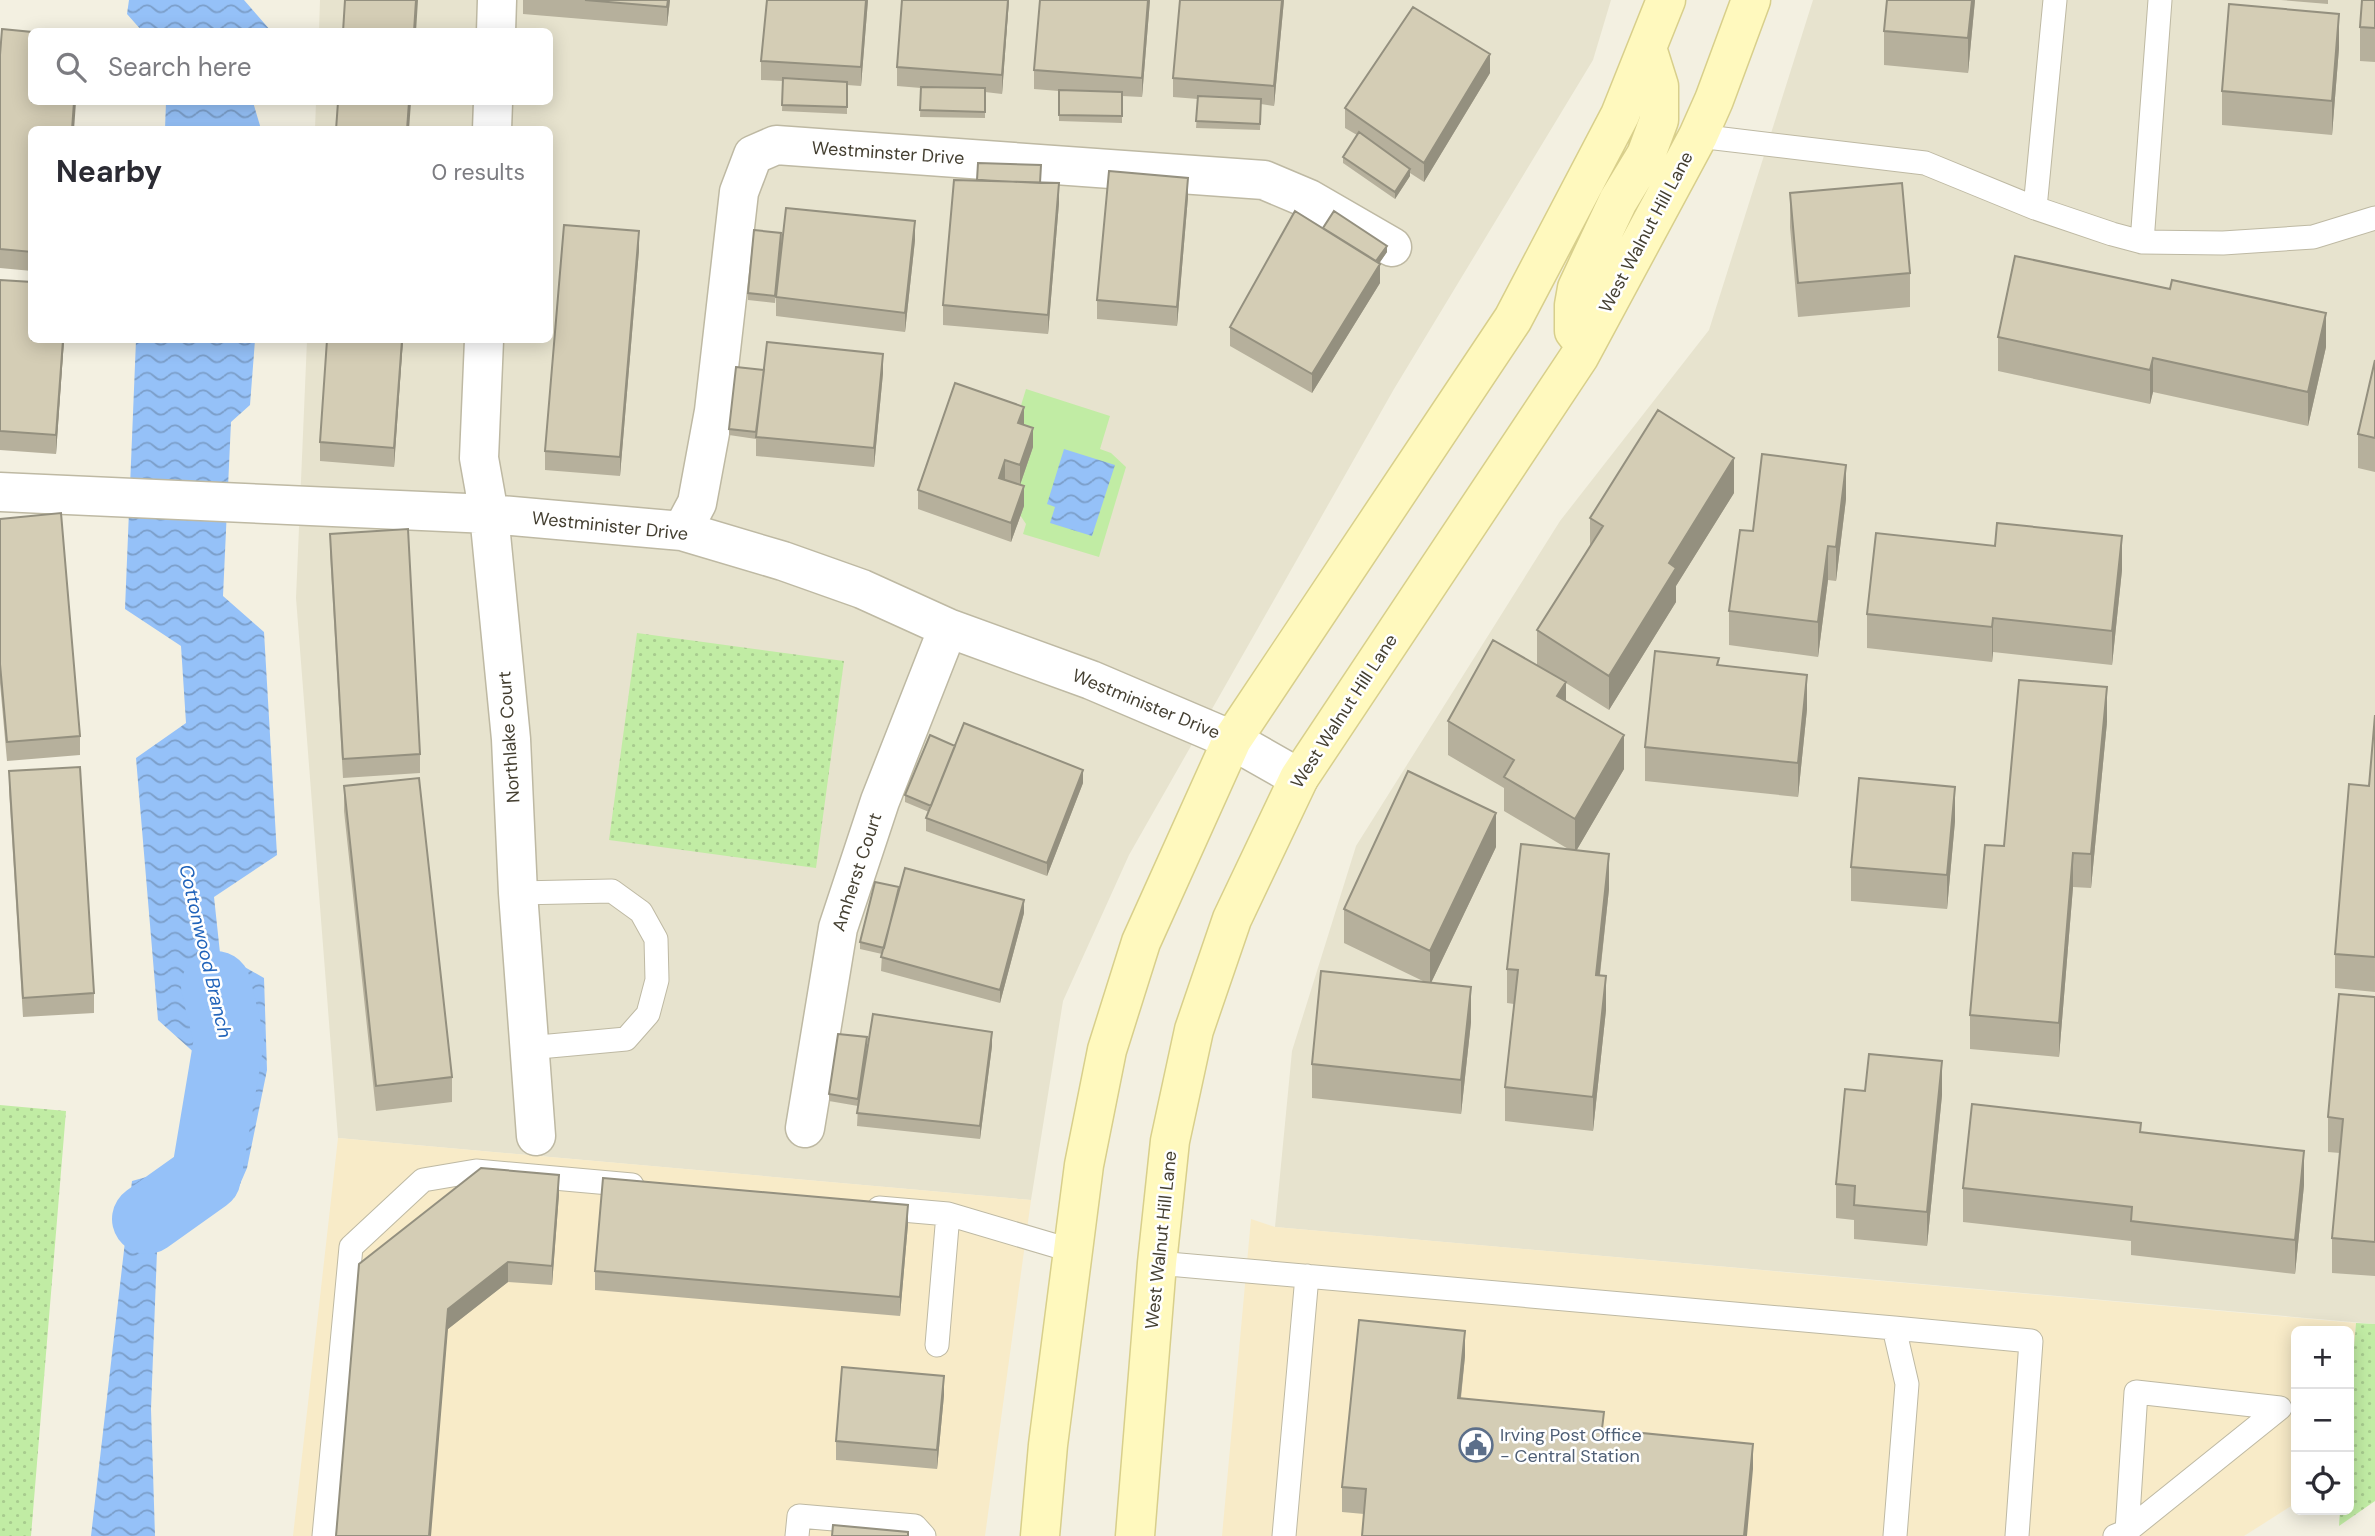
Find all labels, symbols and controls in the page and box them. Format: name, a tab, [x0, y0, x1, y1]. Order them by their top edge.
search box	[28, 28, 553, 105]
icon: search	[52, 48, 90, 86]
text: Search here	[108, 50, 251, 84]
street label: Westminster Drive	[811, 136, 965, 170]
street label: West Walnut Hill Lane	[1593, 147, 1699, 317]
text: Nearby	[56, 152, 162, 191]
text: 0 results	[432, 157, 525, 187]
street label: Westminister Drive	[531, 506, 689, 546]
street label: West Walnut Hill Lane	[1285, 629, 1403, 793]
street label: Westminister Drive	[1069, 663, 1223, 745]
street label: Northlake Court	[492, 670, 526, 804]
street label: Amherst Court	[827, 810, 887, 934]
water label: Cottonwood Branch	[173, 862, 238, 1040]
street label: West Walnut Hill Lane	[1140, 1150, 1182, 1330]
map controls	[2291, 1326, 2354, 1515]
button: +	[2291, 1326, 2354, 1389]
button: −	[2291, 1389, 2354, 1452]
place label: Irving Post Office - Central Station	[1500, 1423, 1642, 1468]
public building icon: Irving Post Office - Central Station	[1457, 1426, 1495, 1464]
button: locate	[2291, 1452, 2354, 1515]

